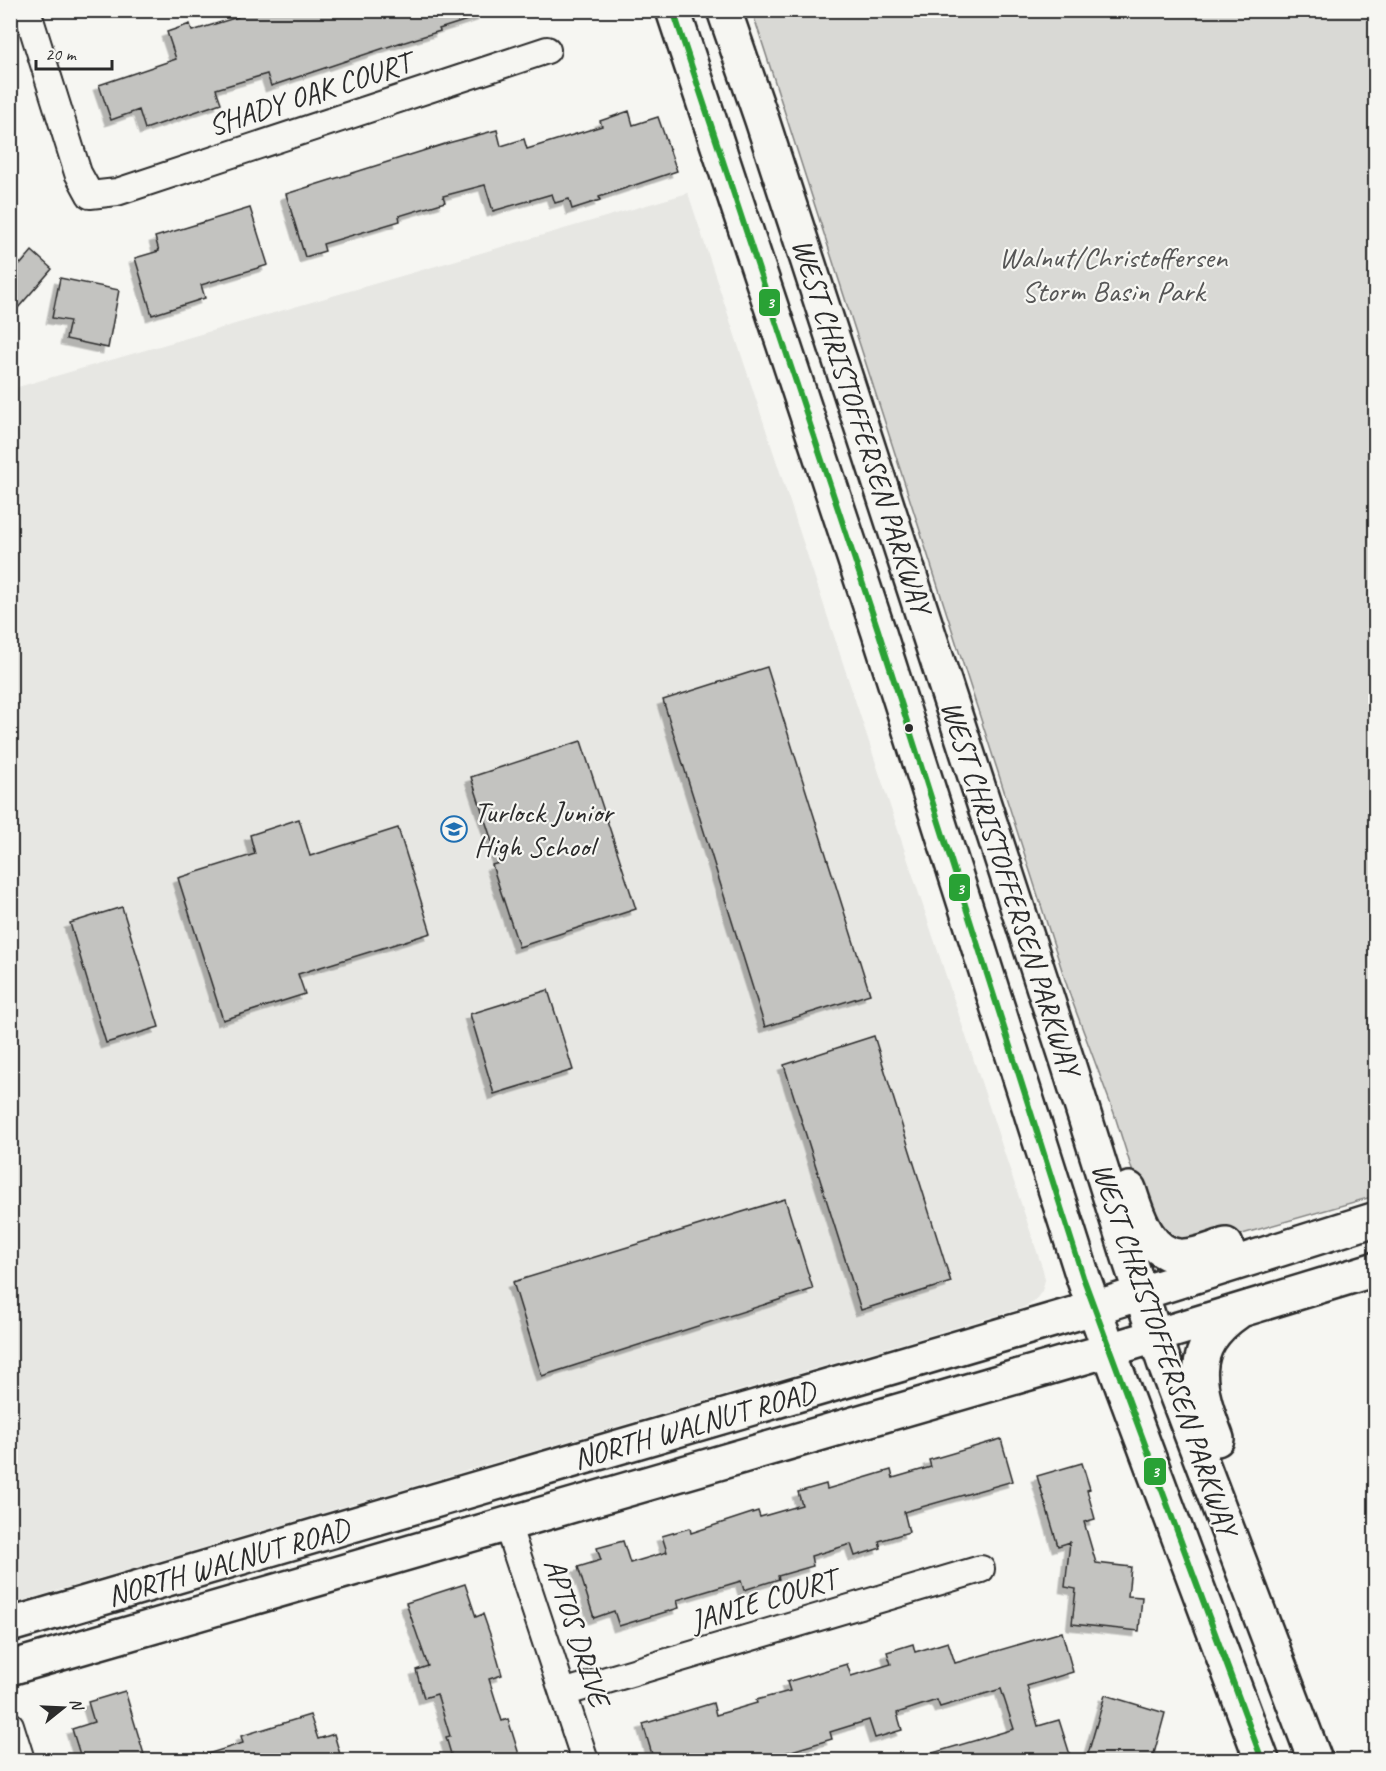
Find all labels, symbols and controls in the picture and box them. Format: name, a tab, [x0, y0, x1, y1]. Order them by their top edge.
scale bar	[36, 33, 112, 71]
street label: SHADY OAK COURT	[203, 41, 422, 145]
text: 20 m	[45, 43, 78, 65]
street label: WEST CHRISTOFFERSEN PARKWAY	[783, 234, 942, 622]
park label: Walnut/Christoffersen Storm Basin Park	[999, 238, 1229, 310]
line badge: 3	[758, 288, 781, 317]
text: 3	[766, 293, 775, 313]
street label: WEST CHRISTOFFERSEN PARKWAY	[932, 696, 1091, 1084]
unlabelled marker	[903, 722, 915, 734]
place label: Turlock Junior High School	[474, 793, 615, 865]
school or university icon: Turlock Junior High School	[439, 814, 469, 844]
line badge: 3	[948, 873, 971, 902]
text: 3	[956, 879, 965, 899]
street label: WEST CHRISTOFFERSEN PARKWAY	[1083, 1157, 1248, 1544]
street label: NORTH WALNUT ROAD	[569, 1372, 822, 1478]
line badge: 3	[1143, 1457, 1167, 1486]
text: 3	[1151, 1462, 1160, 1482]
street label: NORTH WALNUT ROAD	[103, 1509, 356, 1615]
street label: APTOS DRIVE	[535, 1553, 620, 1714]
street label: JANIE COURT	[684, 1558, 847, 1641]
north arrow	[33, 1678, 93, 1738]
text: N	[65, 1696, 88, 1714]

